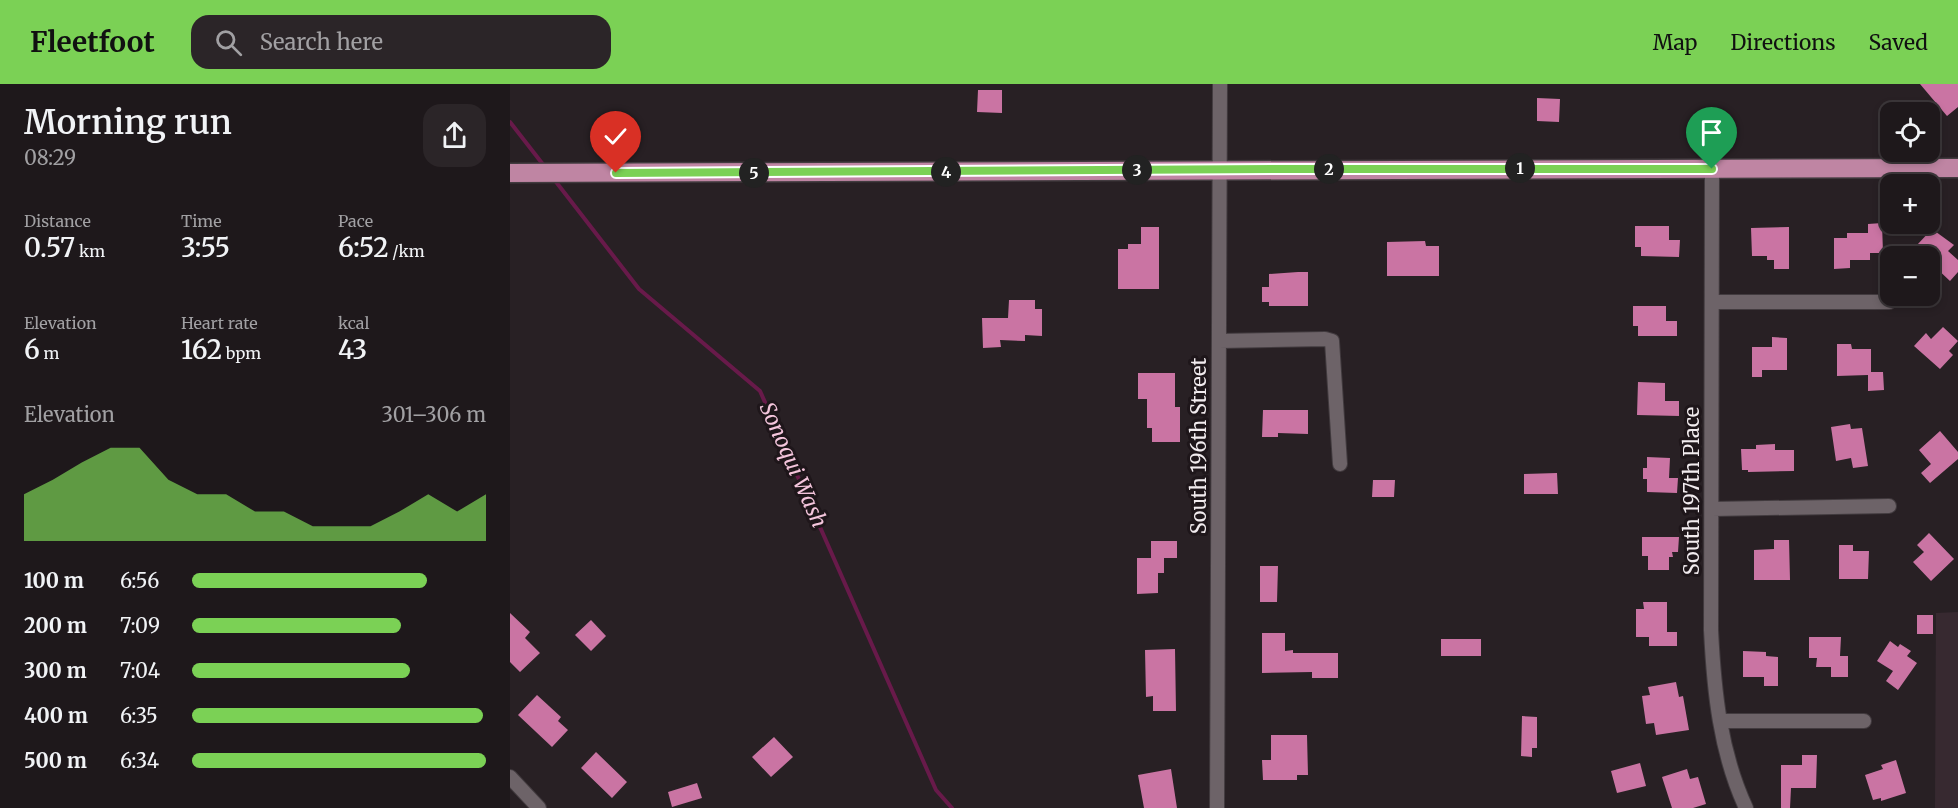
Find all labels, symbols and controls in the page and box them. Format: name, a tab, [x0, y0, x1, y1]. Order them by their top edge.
search box	[191, 15, 611, 69]
text: Fleetfoot	[30, 24, 155, 60]
icon: search	[212, 26, 245, 59]
text: Search here	[260, 28, 383, 56]
text: Map	[1653, 29, 1697, 56]
text: Directions	[1730, 29, 1835, 56]
text: Saved	[1868, 29, 1928, 56]
text: Morning run	[24, 102, 232, 143]
map controls	[1880, 102, 1940, 306]
button: locate	[1880, 102, 1940, 162]
button: share	[423, 104, 486, 167]
pin	[1686, 107, 1737, 169]
pin	[590, 111, 641, 173]
icon: arrive	[1695, 116, 1728, 149]
icon: check	[599, 120, 632, 153]
text: 08:29	[24, 145, 76, 170]
pin: 1	[1505, 153, 1535, 183]
pin: 2	[1314, 154, 1344, 184]
pin: 3	[1122, 155, 1152, 185]
pin: 4	[931, 157, 961, 187]
pin: 5	[739, 158, 769, 188]
text: 1	[1516, 158, 1524, 178]
text: 2	[1324, 159, 1334, 179]
text: 3	[1132, 160, 1142, 180]
text: 4	[941, 162, 951, 182]
text: 5	[749, 163, 759, 183]
button: +	[1880, 174, 1940, 234]
text: Distance	[24, 211, 91, 231]
text: Time	[181, 211, 222, 231]
text: Pace	[338, 211, 373, 231]
text: 0.57	[24, 231, 75, 264]
text: 3:55	[181, 231, 230, 264]
text: 6:52	[338, 231, 389, 264]
text: km	[75, 241, 105, 261]
text: /km	[389, 241, 425, 261]
button: −	[1880, 246, 1940, 306]
text: Elevation	[24, 313, 97, 333]
text: Heart rate	[181, 313, 258, 333]
text: kcal	[338, 313, 369, 333]
text: 6	[24, 333, 40, 366]
text: 162	[181, 333, 222, 366]
text: 43	[338, 333, 367, 366]
text: m	[40, 343, 60, 363]
text: bpm	[222, 343, 261, 363]
street label: South 196th Street	[1186, 357, 1211, 534]
water label: Sonoqui Wash	[754, 398, 833, 532]
text: Elevation	[24, 402, 115, 427]
text: 301–306 m	[381, 402, 486, 427]
street label: South 197th Place	[1679, 407, 1704, 575]
text: 100 m	[24, 568, 84, 593]
text: 6:56	[120, 568, 159, 593]
text: 200 m	[24, 613, 87, 638]
text: 7:09	[120, 613, 160, 638]
text: 300 m	[24, 658, 87, 683]
text: 7:04	[120, 658, 160, 683]
text: 400 m	[24, 703, 88, 728]
text: 6:35	[120, 703, 158, 728]
text: 500 m	[24, 748, 87, 773]
text: 6:34	[120, 748, 159, 773]

